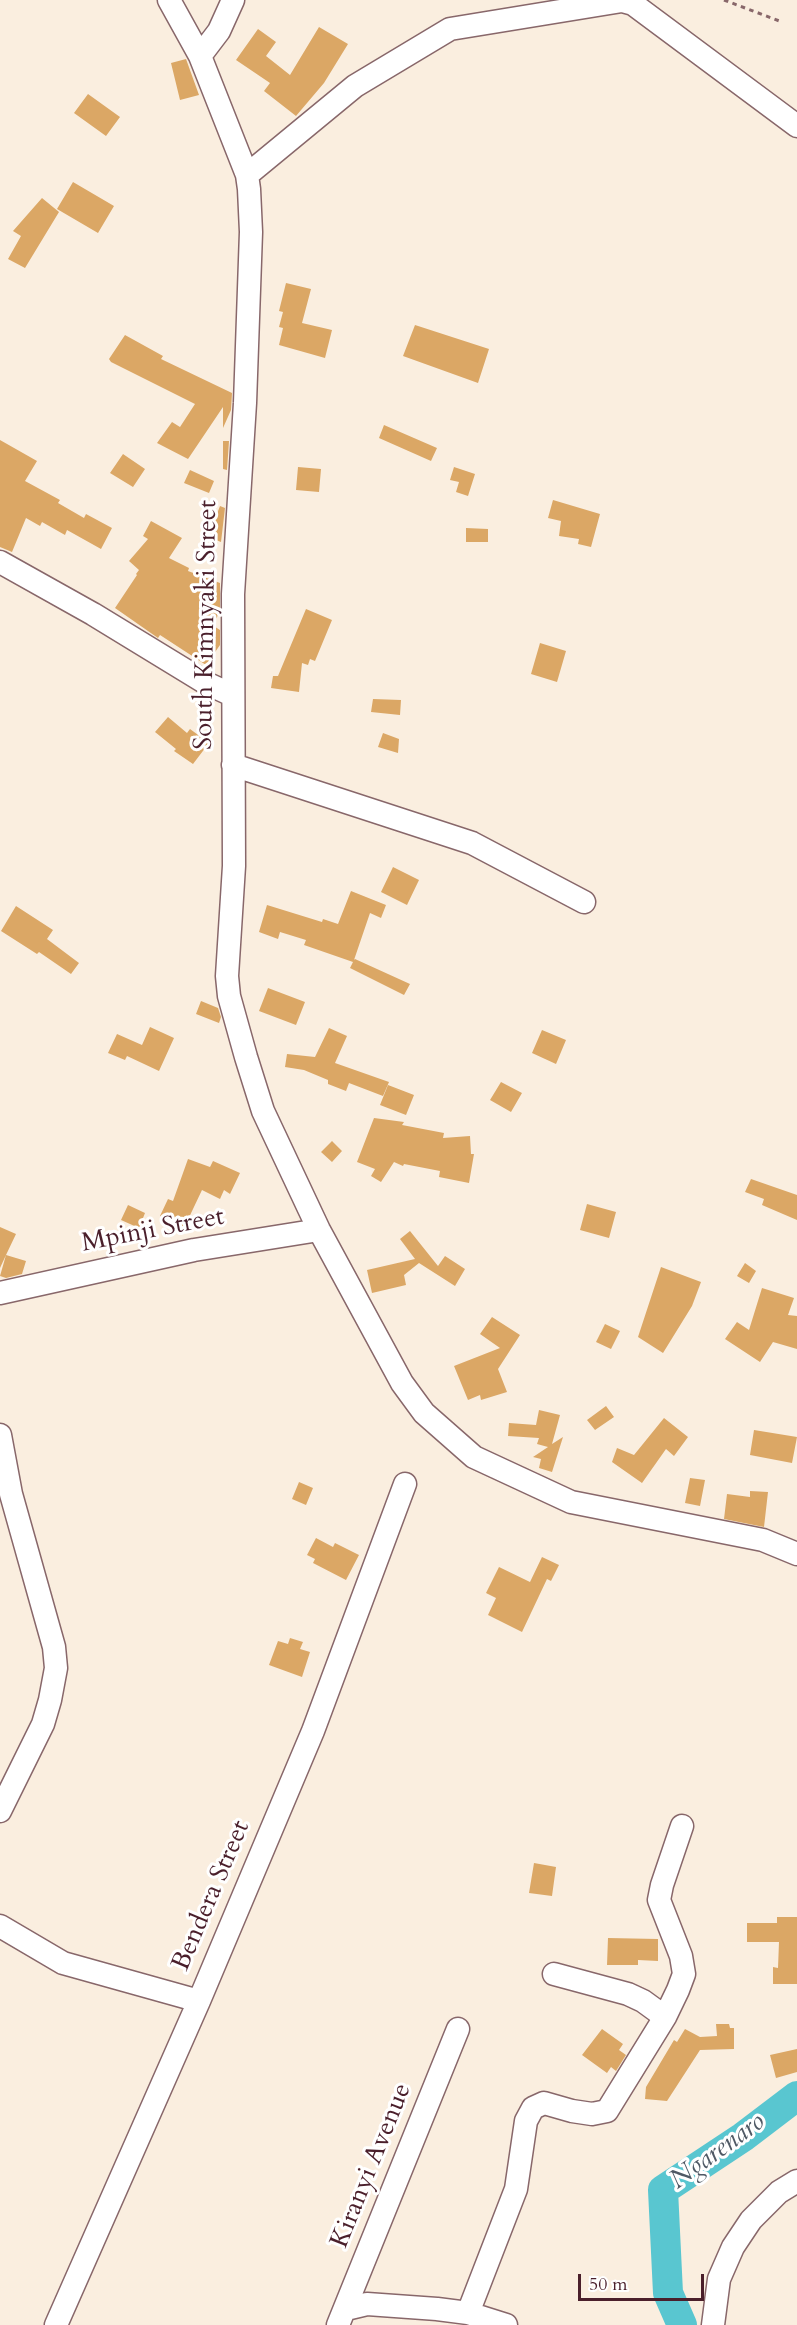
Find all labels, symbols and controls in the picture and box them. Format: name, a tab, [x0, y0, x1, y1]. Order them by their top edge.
street label: South Kimnyaki Street	[189, 500, 225, 750]
street label: Mpinji Street	[79, 1202, 227, 1260]
street label: Bendera Street	[166, 1816, 258, 1976]
street label: Kiranyi Avenue	[325, 2079, 419, 2253]
water label: Ngarenaro	[664, 2107, 772, 2197]
scale bar	[581, 2262, 707, 2300]
text: 50 m	[589, 2272, 628, 2297]

